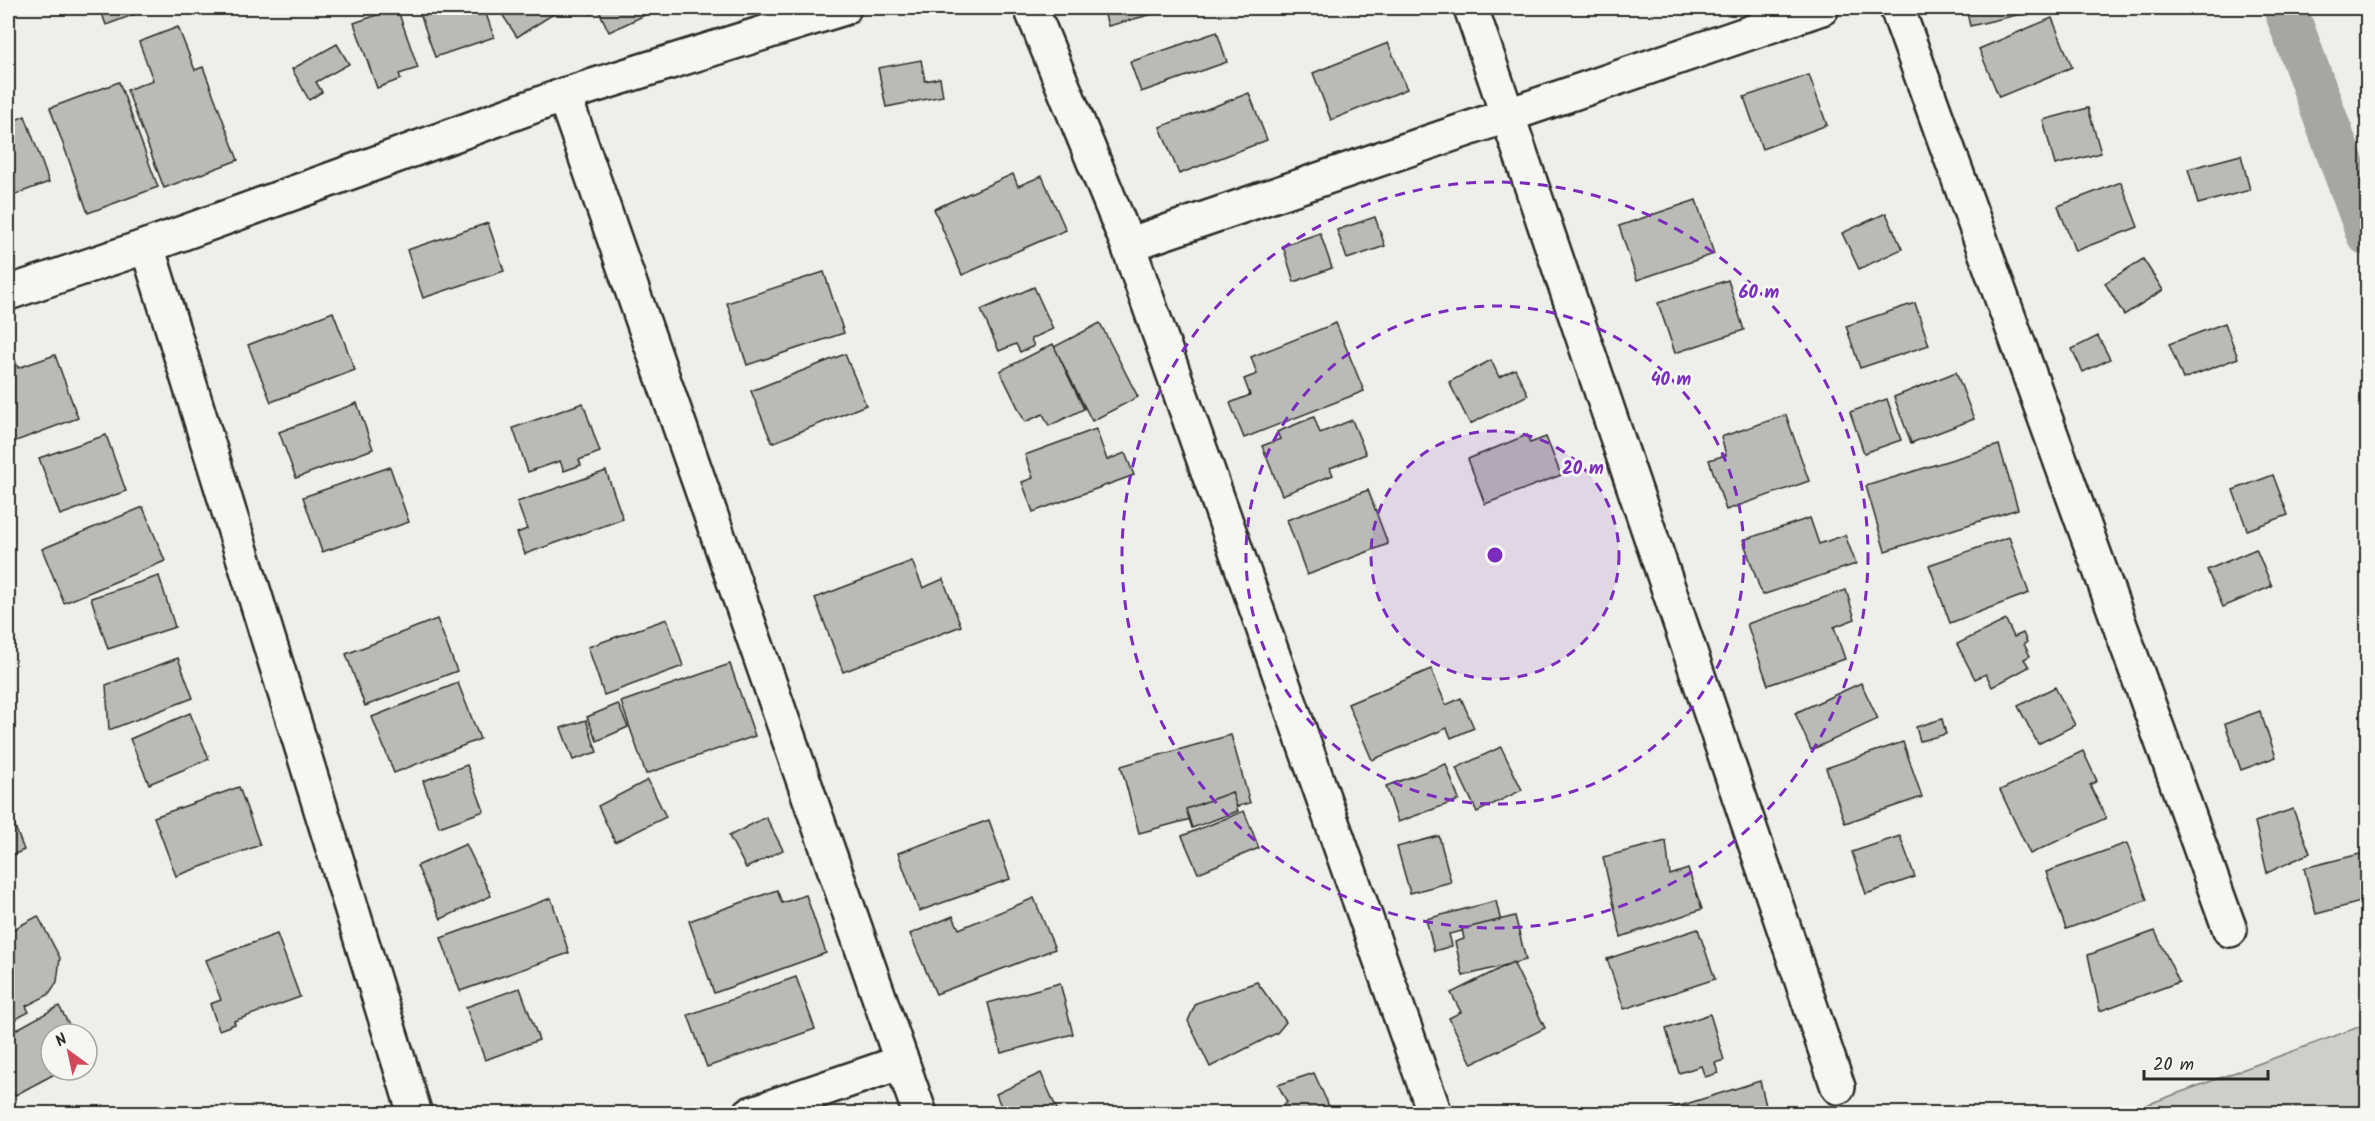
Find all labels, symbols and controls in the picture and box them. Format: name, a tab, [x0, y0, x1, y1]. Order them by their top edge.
text: 60 m	[1739, 279, 1780, 308]
text: 40 m	[1651, 366, 1692, 395]
text: 20 m	[1562, 455, 1604, 484]
centre of rings	[1485, 545, 1505, 565]
north arrow	[39, 1022, 99, 1082]
text: N	[51, 1027, 73, 1054]
scale bar	[2144, 1043, 2268, 1081]
text: 20 m	[2153, 1051, 2194, 1080]

